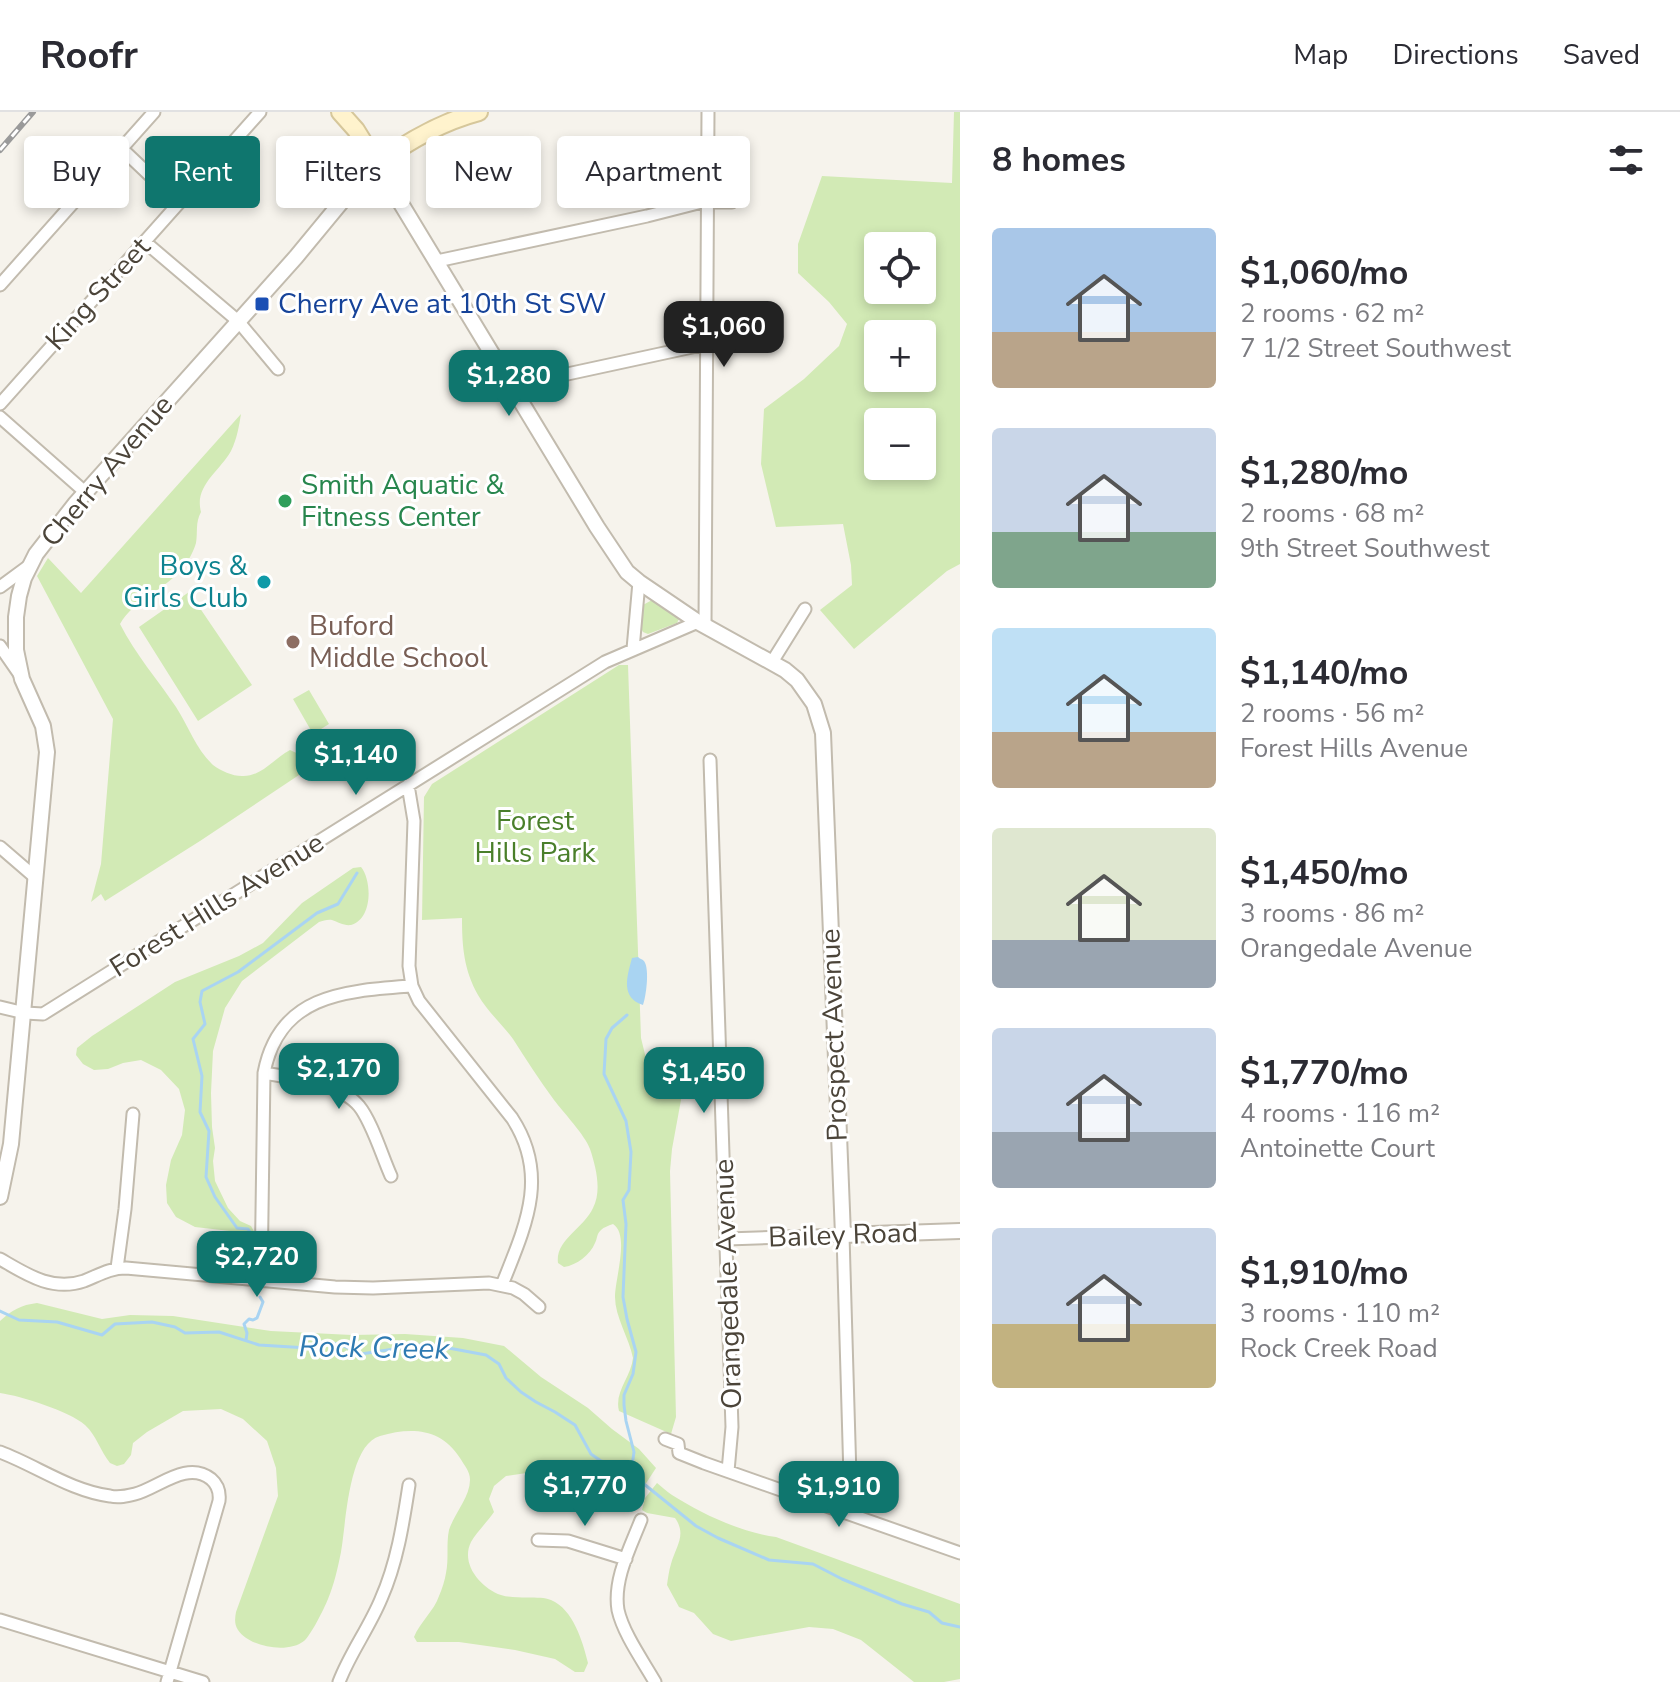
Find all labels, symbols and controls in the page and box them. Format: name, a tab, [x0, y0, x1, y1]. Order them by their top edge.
text: Roofr	[40, 30, 138, 81]
text: Map	[1293, 36, 1348, 74]
text: Directions	[1392, 36, 1519, 74]
text: Saved	[1563, 36, 1640, 74]
chip: Buy	[24, 136, 129, 208]
chip: Rent	[145, 136, 260, 208]
chip: Filters	[276, 136, 410, 208]
chip: New	[426, 136, 541, 208]
chip: Apartment	[557, 136, 750, 208]
text: 8 homes	[992, 137, 1126, 183]
icon: filters	[1604, 138, 1648, 182]
street label: King Street	[37, 229, 159, 359]
map controls	[864, 232, 936, 480]
button: locate	[864, 232, 936, 304]
text: $1,060/mo	[1240, 250, 1408, 296]
icon: home	[1056, 260, 1152, 356]
place label: Cherry Ave at 10th St SW	[278, 285, 607, 323]
marker: Cherry Ave at 10th St SW	[253, 295, 271, 313]
text: 2 rooms · 62 m²	[1240, 296, 1424, 331]
pin: $1,060	[659, 301, 789, 369]
text: $1,060	[682, 309, 766, 344]
button: +	[864, 320, 936, 392]
text: 7 1/2 Street Southwest	[1240, 331, 1511, 366]
pin: $1,280	[444, 350, 574, 418]
text: $1,280	[467, 358, 551, 393]
street label: Cherry Avenue	[32, 387, 182, 555]
button: −	[864, 408, 936, 480]
text: $1,280/mo	[1240, 450, 1408, 496]
icon: home	[1056, 460, 1152, 556]
place label: Smith Aquatic & Fitness Center	[301, 466, 505, 536]
marker: Smith Aquatic & Fitness Center	[276, 492, 294, 510]
text: 2 rooms · 68 m²	[1240, 496, 1424, 531]
text: 9th Street Southwest	[1240, 531, 1490, 566]
place label: Boys & Girls Club	[123, 547, 249, 617]
marker: Boys & Girls Club	[255, 573, 273, 591]
place label: Buford Middle School	[309, 607, 489, 677]
marker: Buford Middle School	[284, 633, 302, 651]
text: $1,140/mo	[1240, 650, 1408, 696]
icon: home	[1056, 660, 1152, 756]
text: 2 rooms · 56 m²	[1240, 696, 1424, 731]
pin: $1,140	[291, 729, 421, 797]
text: Forest Hills Avenue	[1240, 731, 1468, 766]
text: $1,140	[314, 737, 398, 772]
park label: Forest Hills Park	[475, 802, 596, 872]
street label: Forest Hills Avenue	[103, 824, 331, 986]
text: $1,450/mo	[1240, 850, 1408, 896]
icon: home	[1056, 860, 1152, 956]
text: 3 rooms · 86 m²	[1240, 896, 1424, 931]
street label: Prospect Avenue	[811, 928, 857, 1142]
text: Orangedale Avenue	[1240, 931, 1472, 966]
pin: $2,170	[274, 1043, 404, 1111]
pin: $1,450	[639, 1047, 769, 1115]
text: $1,770/mo	[1240, 1050, 1408, 1096]
text: $2,170	[297, 1051, 381, 1086]
text: $1,450	[662, 1055, 746, 1090]
icon: home	[1056, 1060, 1152, 1156]
text: 4 rooms · 116 m²	[1240, 1096, 1440, 1131]
text: Antoinette Court	[1240, 1131, 1435, 1166]
street label: Orangedale Avenue	[705, 1158, 751, 1410]
street label: Bailey Road	[767, 1213, 919, 1257]
pin: $2,720	[192, 1231, 322, 1299]
text: $2,720	[215, 1239, 299, 1274]
text: $1,910/mo	[1240, 1250, 1408, 1296]
icon: home	[1056, 1260, 1152, 1356]
text: 3 rooms · 110 m²	[1240, 1296, 1440, 1331]
water label: Rock Creek	[298, 1326, 451, 1370]
text: Rock Creek Road	[1240, 1331, 1438, 1366]
pin: $1,770	[520, 1460, 650, 1528]
pin: $1,910	[774, 1461, 904, 1529]
text: $1,770	[543, 1468, 627, 1503]
text: $1,910	[797, 1469, 881, 1504]

